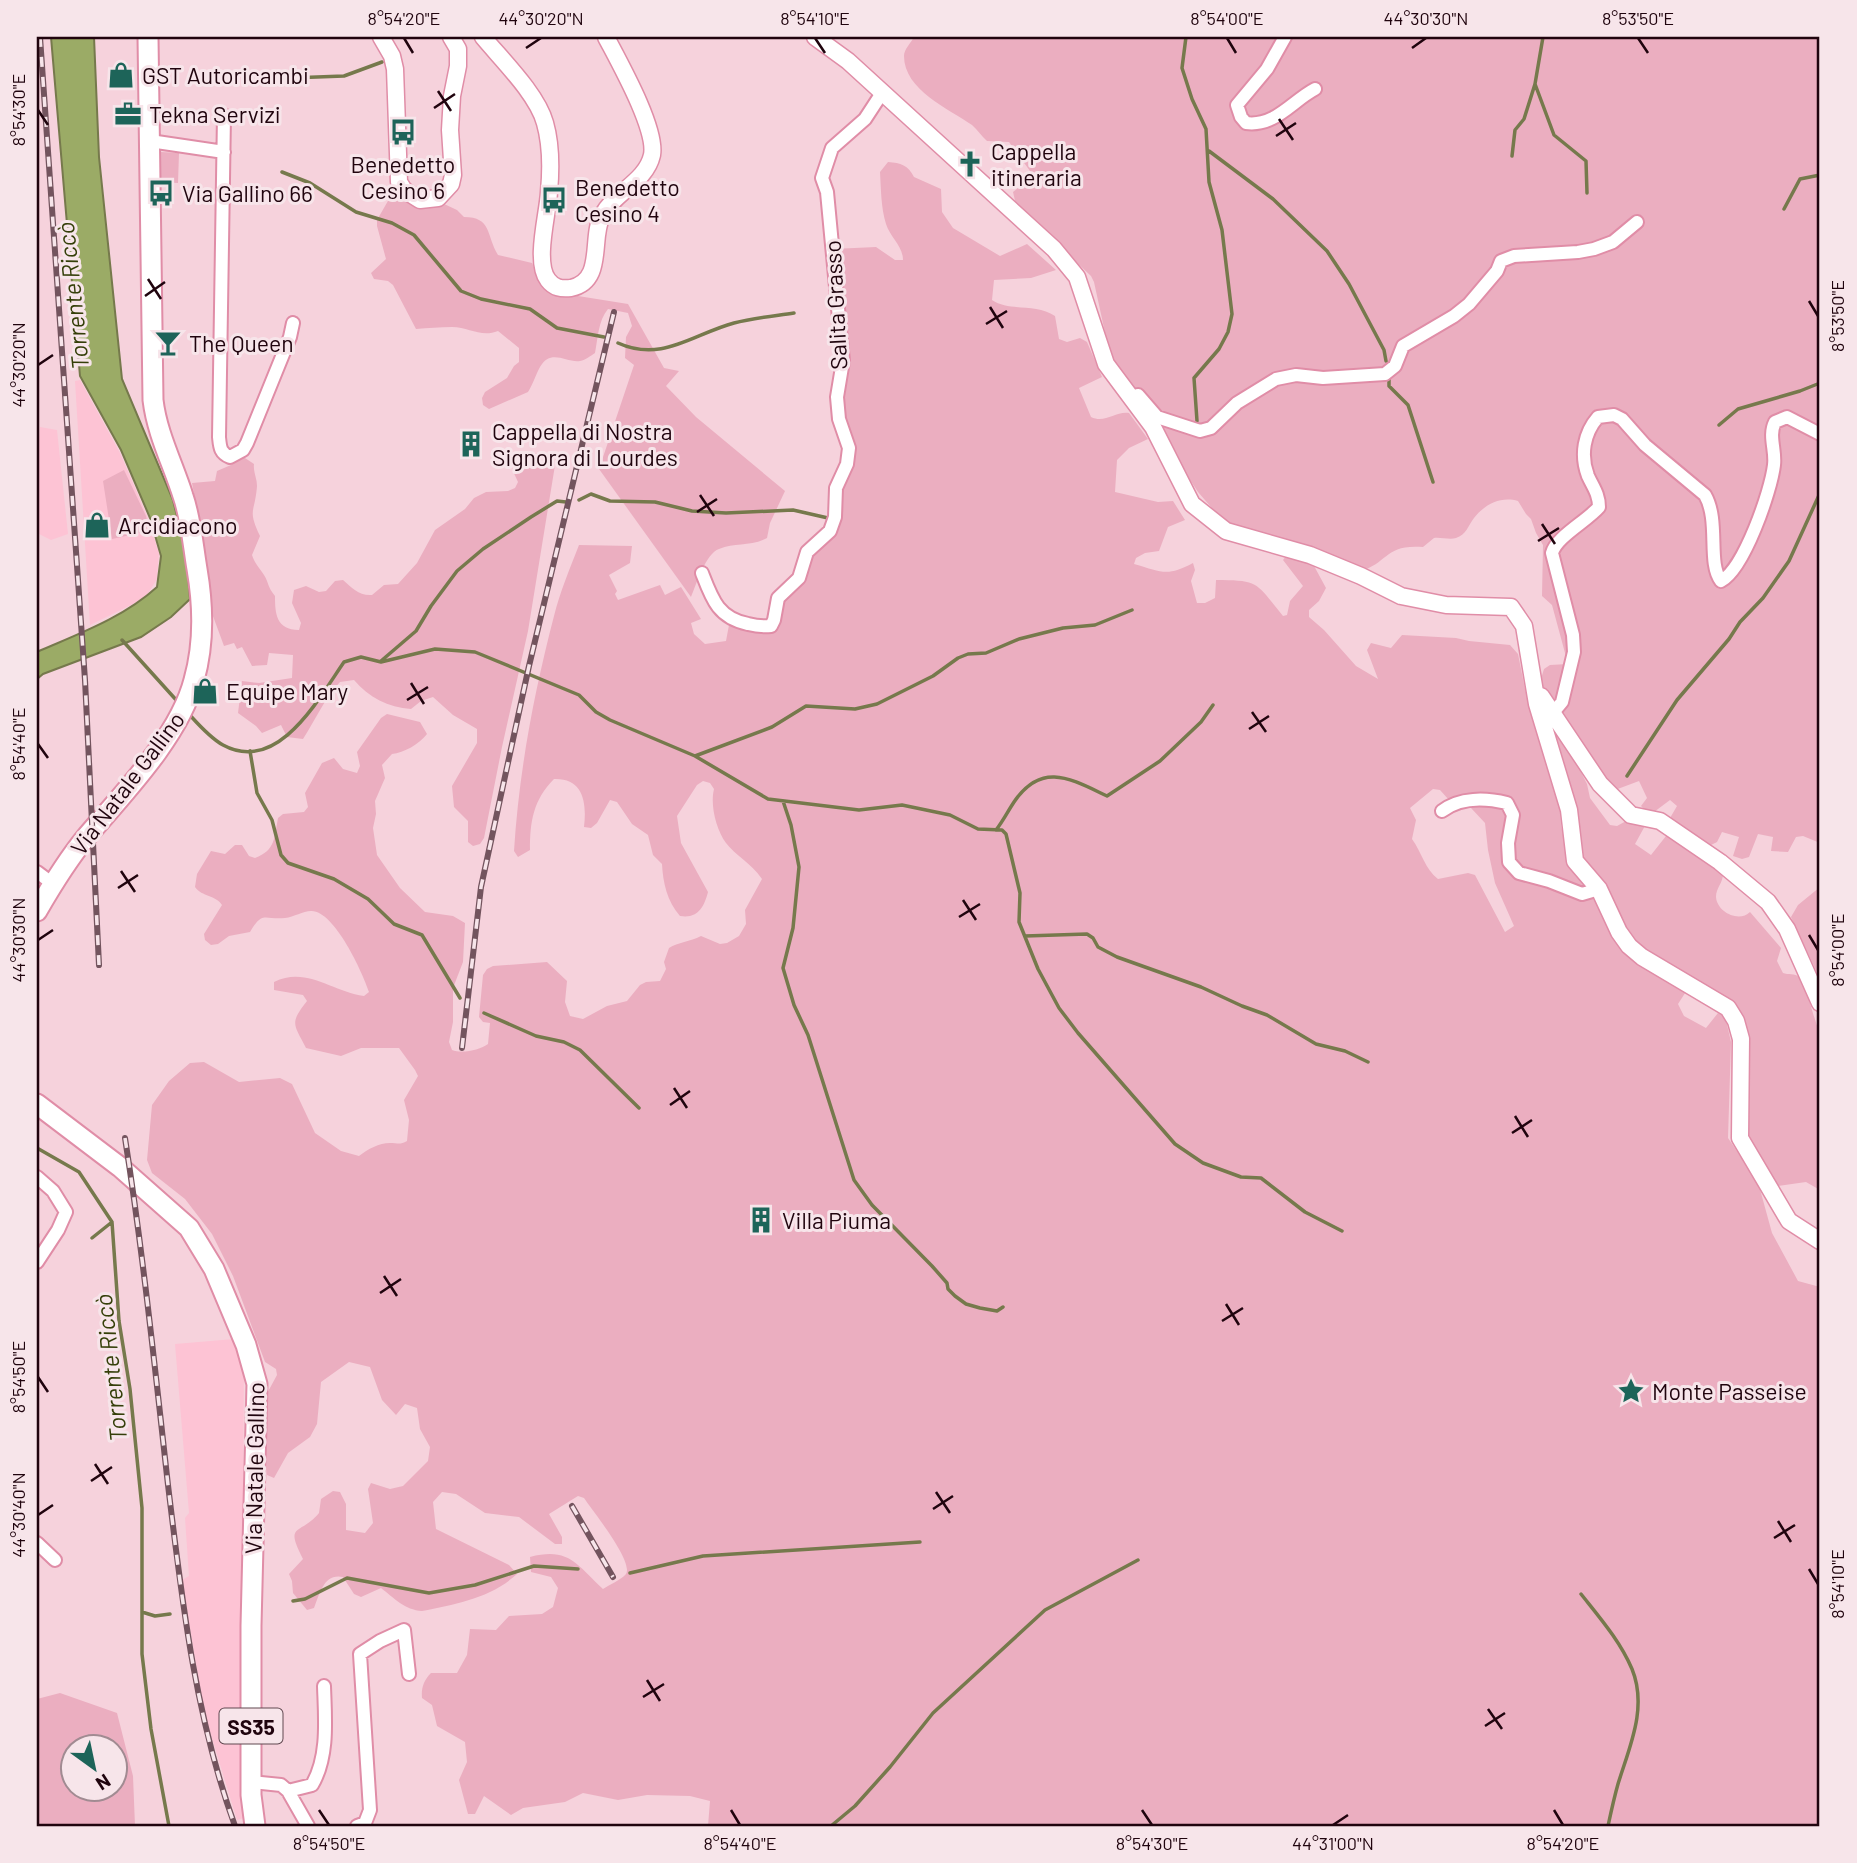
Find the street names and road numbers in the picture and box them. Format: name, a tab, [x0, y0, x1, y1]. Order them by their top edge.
street label: Salita Grasso	[818, 240, 852, 370]
street label: Via Natale Gallino	[64, 706, 190, 860]
street label: Via Natale Gallino	[238, 1382, 270, 1554]
road number: SS35	[219, 1708, 282, 1744]

